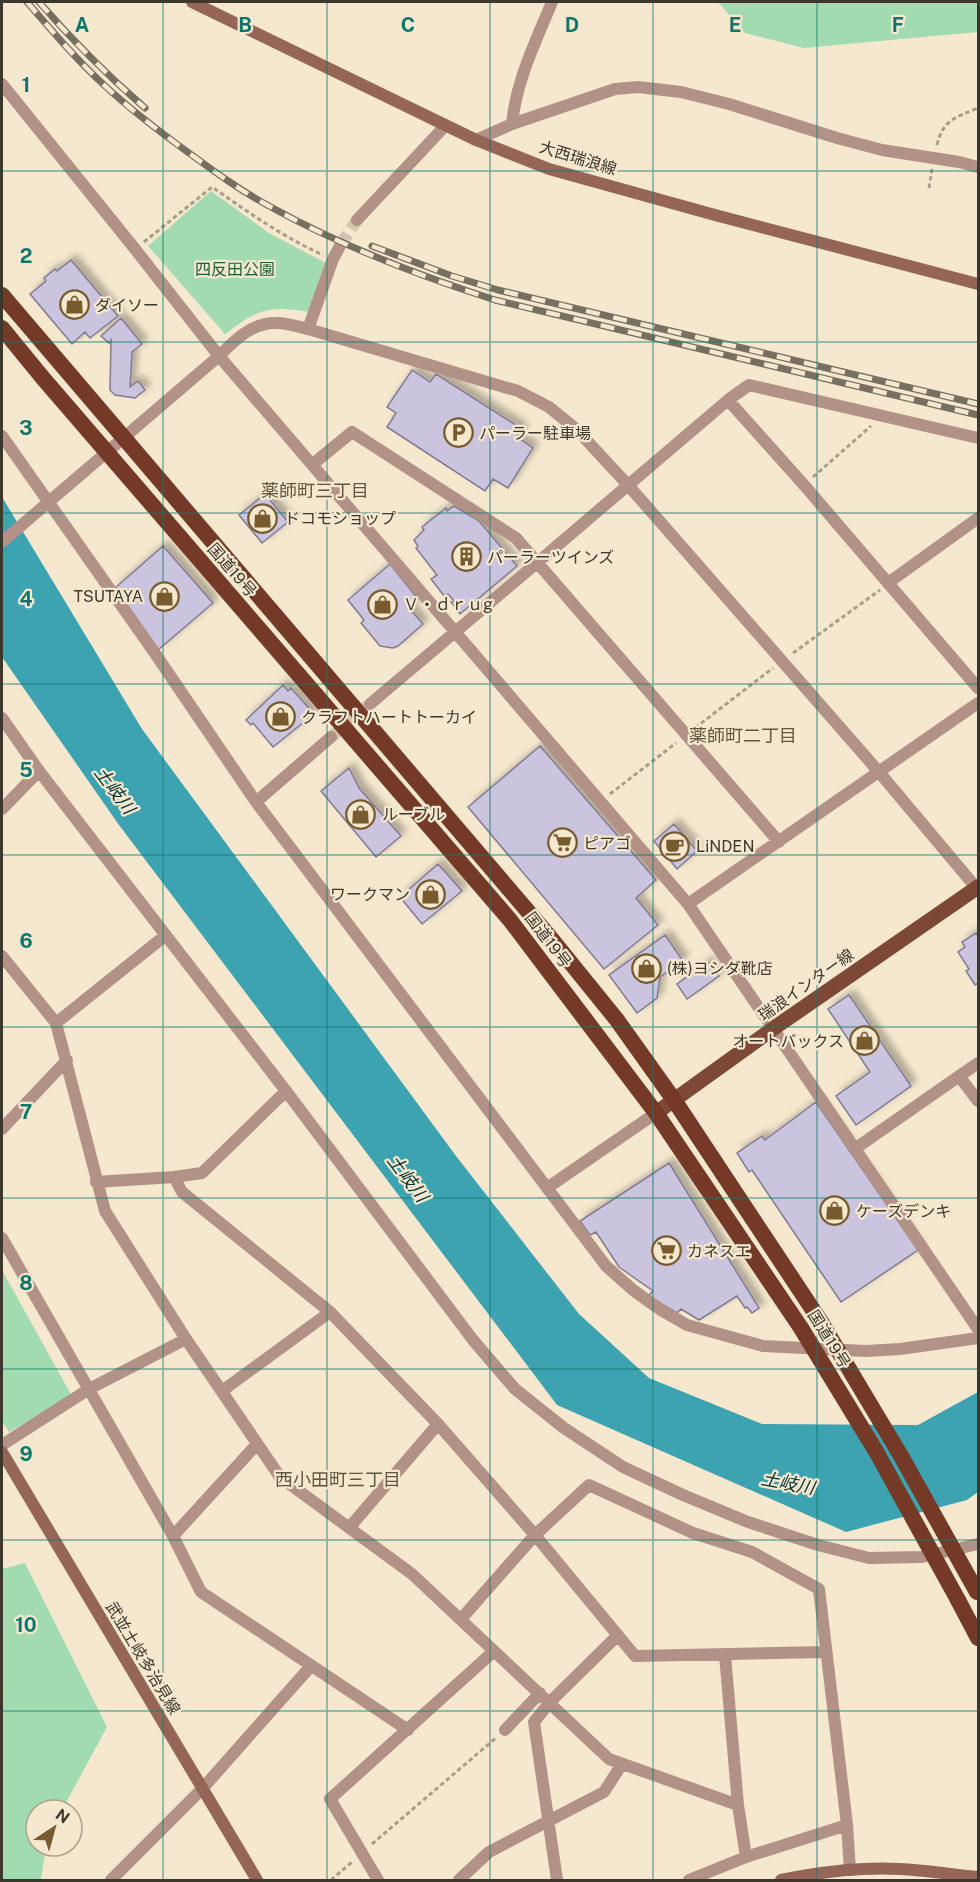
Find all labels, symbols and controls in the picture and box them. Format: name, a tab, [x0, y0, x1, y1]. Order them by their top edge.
text: A	[75, 13, 89, 37]
text: B	[238, 13, 252, 37]
text: C	[401, 13, 415, 37]
text: D	[565, 13, 579, 37]
text: E	[729, 13, 741, 37]
text: F	[892, 13, 904, 37]
text: 1	[22, 73, 30, 97]
street label: 大西瑞浪線	[537, 137, 619, 179]
text: 2	[20, 244, 32, 268]
park label: 四反田公園	[195, 260, 275, 279]
shop icon: ダイソー	[58, 289, 90, 321]
place label: ダイソー	[95, 296, 159, 315]
text: 3	[19, 416, 33, 440]
parking icon: パーラー駐車場	[442, 417, 474, 449]
place label: パーラー駐車場	[479, 424, 591, 443]
district label: 薬師町三丁目	[261, 480, 369, 501]
shop icon: ドコモショップ	[247, 502, 279, 534]
place label: ドコモショップ	[284, 509, 396, 528]
street label: 国道19号	[204, 539, 260, 601]
building icon: パーラーツインズ	[450, 541, 482, 573]
place label: パーラーツインズ	[487, 548, 614, 567]
shop icon: TSUTAYA	[148, 580, 180, 612]
text: 4	[19, 587, 33, 611]
place label: TSUTAYA	[73, 587, 143, 606]
shop icon: Ｖ・ｄｒｕg	[366, 588, 398, 620]
place label: Ｖ・ｄｒｕg	[403, 595, 493, 614]
shop icon: クラフトハートトーカイ	[264, 701, 296, 733]
place label: クラフトハートトーカイ	[301, 708, 477, 727]
district label: 薬師町二丁目	[689, 725, 797, 746]
text: 5	[19, 758, 33, 782]
water label: 土岐川	[90, 762, 141, 819]
shop icon: ルーブル	[345, 798, 377, 830]
place label: ルーブル	[382, 805, 445, 824]
supermarket icon: ピアゴ	[546, 827, 578, 859]
cafe icon: LiNDEN	[659, 830, 691, 862]
place label: ピアゴ	[583, 834, 631, 853]
place label: LiNDEN	[696, 837, 754, 856]
shop icon: ワークマン	[415, 878, 447, 910]
place label: ワークマン	[330, 885, 410, 904]
street label: 国道19号	[521, 909, 575, 971]
text: 6	[19, 929, 33, 953]
street label: 瑞浪インター線	[755, 945, 857, 1025]
shop icon: (株)ヨシダ靴店	[630, 952, 662, 984]
place label: (株)ヨシダ靴店	[667, 959, 773, 978]
shop icon: オートバックス	[849, 1025, 881, 1057]
place label: オートバックス	[732, 1032, 844, 1051]
text: 7	[20, 1100, 32, 1124]
water label: 土岐川	[383, 1150, 434, 1207]
shop icon: ケーズデンキ	[819, 1195, 851, 1227]
place label: ケーズデンキ	[856, 1202, 951, 1221]
supermarket icon: カネスエ	[650, 1235, 682, 1267]
place label: カネスエ	[687, 1242, 751, 1261]
text: 8	[19, 1271, 33, 1295]
street label: 国道19号	[804, 1307, 854, 1371]
text: 9	[19, 1442, 33, 1466]
water label: 土岐川	[759, 1468, 818, 1499]
district label: 西小田町三丁目	[275, 1469, 401, 1490]
street label: 武並土岐多治見線	[102, 1598, 184, 1718]
text: 10	[15, 1613, 37, 1637]
north arrow	[24, 1798, 84, 1858]
text: N	[52, 1805, 73, 1828]

